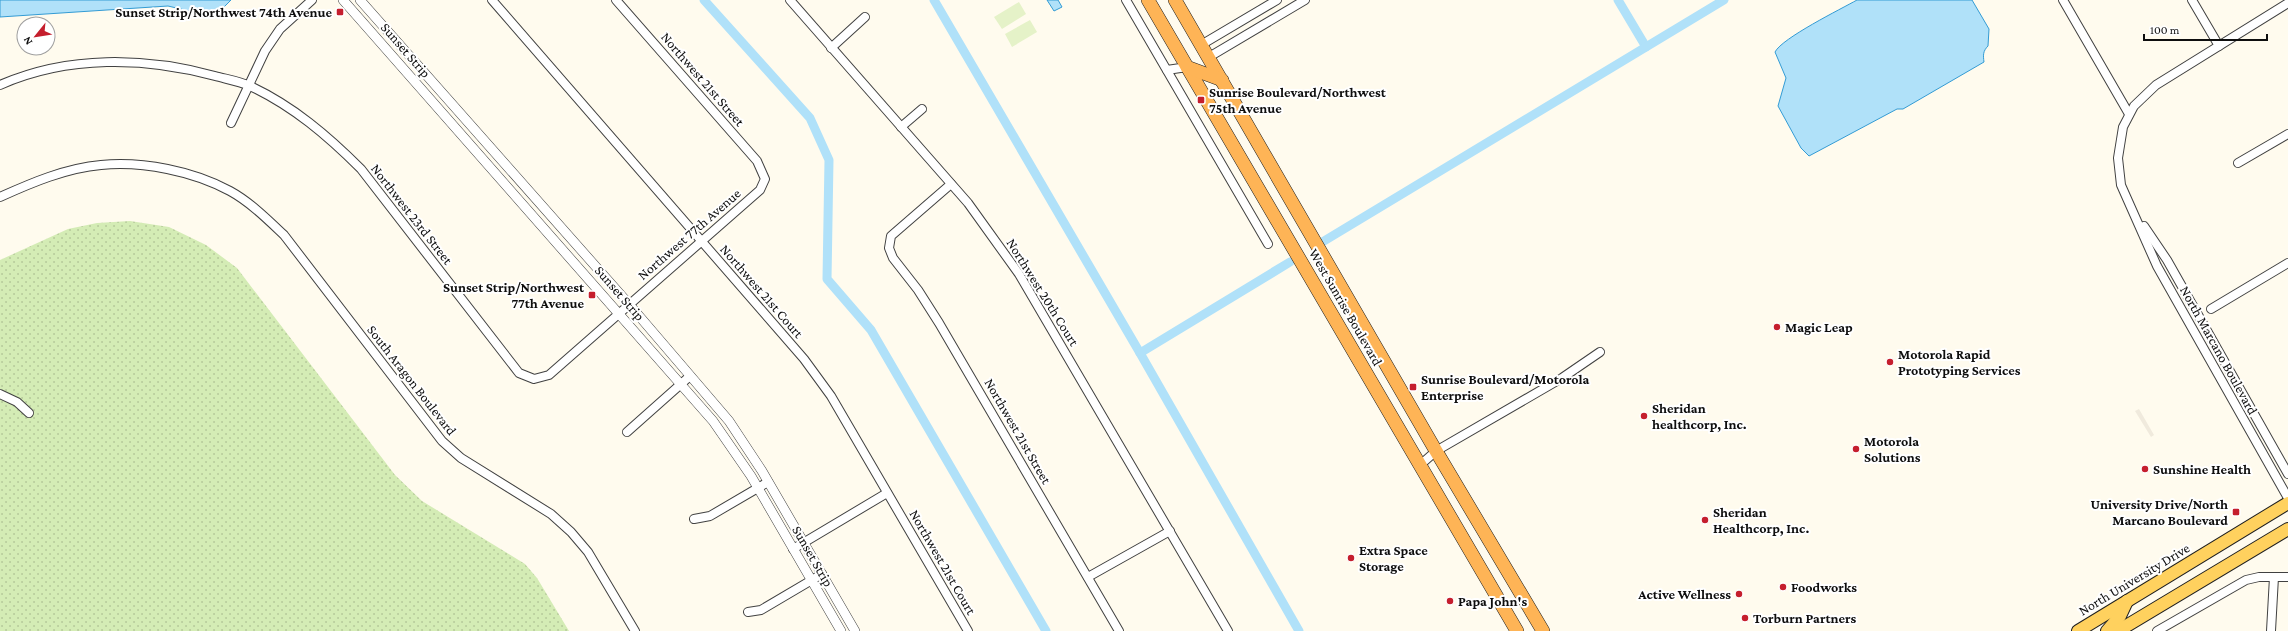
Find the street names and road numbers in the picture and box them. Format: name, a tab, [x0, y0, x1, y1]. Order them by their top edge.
street label: Sunset Strip	[378, 19, 434, 81]
street label: Northwest 21st Street	[658, 29, 748, 129]
street label: Northwest 23rd Street	[368, 161, 456, 268]
street label: Northwest 77th Avenue	[634, 185, 744, 283]
street label: Northwest 20th Court	[1003, 235, 1083, 349]
street label: Northwest 21st Court	[717, 241, 807, 341]
street label: West Sunrise Boulevard	[1306, 246, 1386, 369]
street label: Sunset Strip	[592, 262, 648, 324]
street label: North Marcano Boulevard	[2177, 283, 2261, 418]
street label: South Aragon Boulevard	[364, 322, 460, 439]
street label: Northwest 21st Street	[981, 375, 1055, 487]
street label: Northwest 21st Court	[906, 507, 980, 618]
street label: Sunset Strip	[789, 523, 837, 589]
street label: North University Drive	[2076, 540, 2192, 618]

